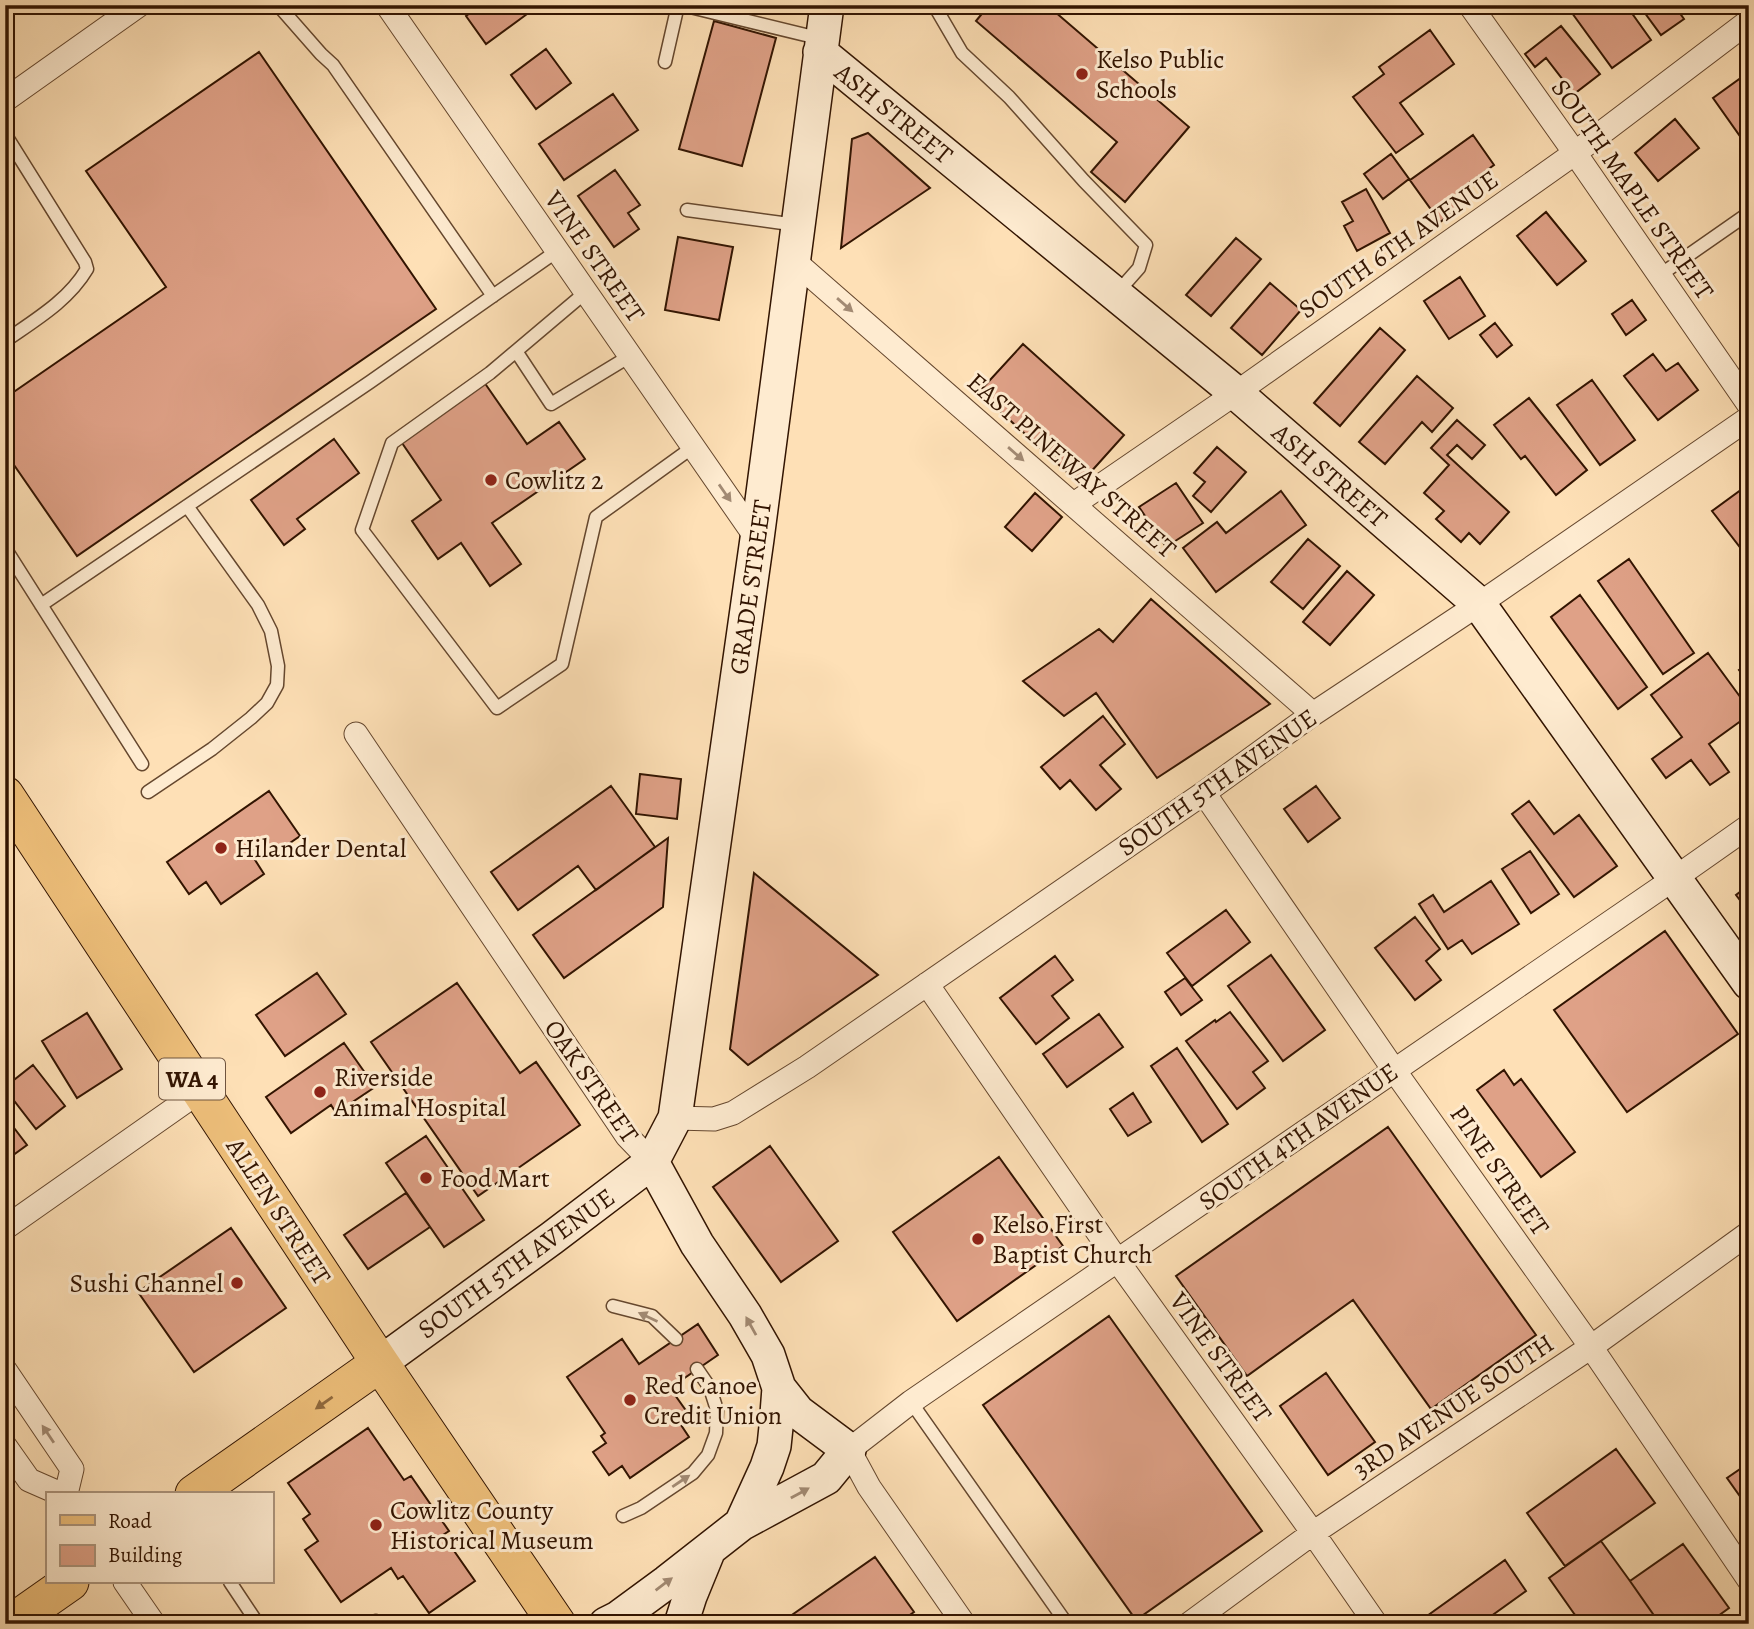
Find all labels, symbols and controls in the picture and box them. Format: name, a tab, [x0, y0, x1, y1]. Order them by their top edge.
place label: Kelso Public Schools	[1096, 42, 1224, 107]
street label: ASH STREET	[827, 54, 960, 172]
marker: Kelso Public Schools	[1074, 66, 1090, 82]
street label: SOUTH MAPLE STREET	[1543, 72, 1722, 307]
street label: SOUTH 6TH AVENUE	[1291, 162, 1505, 327]
street label: VINE STREET	[536, 183, 653, 329]
one-way arrow	[836, 297, 854, 313]
street label: EAST PINEWAY STREET	[960, 365, 1184, 566]
street label: ASH STREET	[1264, 415, 1395, 535]
one-way arrow	[1008, 446, 1025, 461]
place label: Cowlitz 2	[505, 463, 603, 498]
marker: Cowlitz 2	[483, 472, 499, 488]
one-way arrow	[718, 484, 732, 502]
street label: GRADE STREET	[721, 497, 780, 677]
street label: SOUTH 5TH AVENUE	[1111, 700, 1324, 864]
place label: Hilander Dental	[235, 831, 406, 866]
marker: Hilander Dental	[213, 840, 229, 856]
street label: OAK STREET	[536, 1013, 647, 1150]
street label: SOUTH 4TH AVENUE	[1191, 1054, 1405, 1218]
road number: WA 4	[159, 1058, 225, 1100]
place label: Riverside Animal Hospital	[333, 1060, 506, 1125]
marker: Riverside Animal Hospital	[312, 1084, 328, 1100]
street label: PINE STREET	[1442, 1098, 1557, 1242]
street label: ALLEN STREET	[217, 1130, 339, 1291]
place label: Food Mart	[440, 1161, 550, 1196]
marker: Food Mart	[418, 1170, 434, 1186]
street label: SOUTH 5TH AVENUE	[411, 1180, 622, 1347]
place label: Kelso First Baptist Church	[992, 1207, 1152, 1272]
marker: Kelso First Baptist Church	[970, 1231, 986, 1247]
place label: Sushi Channel	[70, 1266, 223, 1301]
marker: Sushi Channel	[229, 1275, 245, 1291]
street label: VINE STREET	[1161, 1284, 1280, 1430]
one-way arrow	[637, 1311, 658, 1323]
one-way arrow	[745, 1317, 757, 1336]
street label: 3RD AVENUE SOUTH	[1346, 1326, 1561, 1487]
place label: Red Canoe Credit Union	[644, 1368, 782, 1433]
marker: Red Canoe Credit Union	[622, 1392, 638, 1408]
one-way arrow	[315, 1396, 333, 1410]
one-way arrow	[41, 1425, 55, 1443]
one-way arrow	[672, 1474, 690, 1488]
one-way arrow	[790, 1487, 810, 1499]
legend	[46, 1492, 273, 1584]
place label: Cowlitz County Historical Museum	[390, 1493, 594, 1558]
text: Road	[108, 1507, 152, 1535]
marker: Cowlitz County Historical Museum	[368, 1517, 384, 1533]
text: Building	[108, 1541, 183, 1569]
one-way arrow	[655, 1578, 673, 1592]

